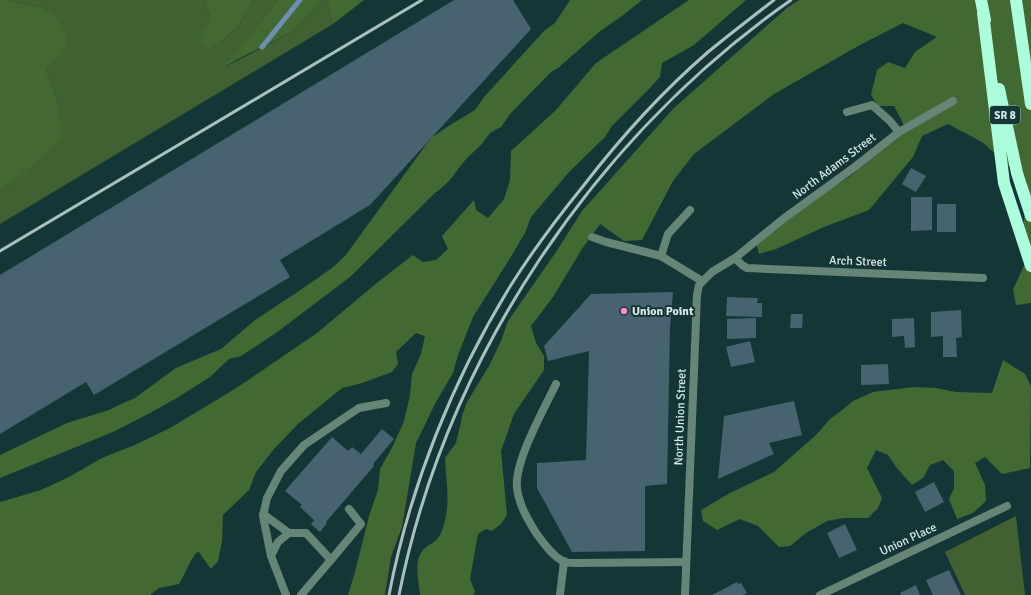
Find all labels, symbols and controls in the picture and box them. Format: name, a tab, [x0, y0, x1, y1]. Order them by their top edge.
road number: SR 8	[990, 106, 1020, 124]
street label: North Adams Street	[790, 130, 879, 203]
street label: Arch Street	[829, 253, 887, 270]
place label: Union Point	[632, 304, 694, 319]
marker: Union Point	[619, 306, 629, 316]
street label: North Union Street	[671, 368, 690, 466]
street label: Union Place	[877, 520, 939, 559]

